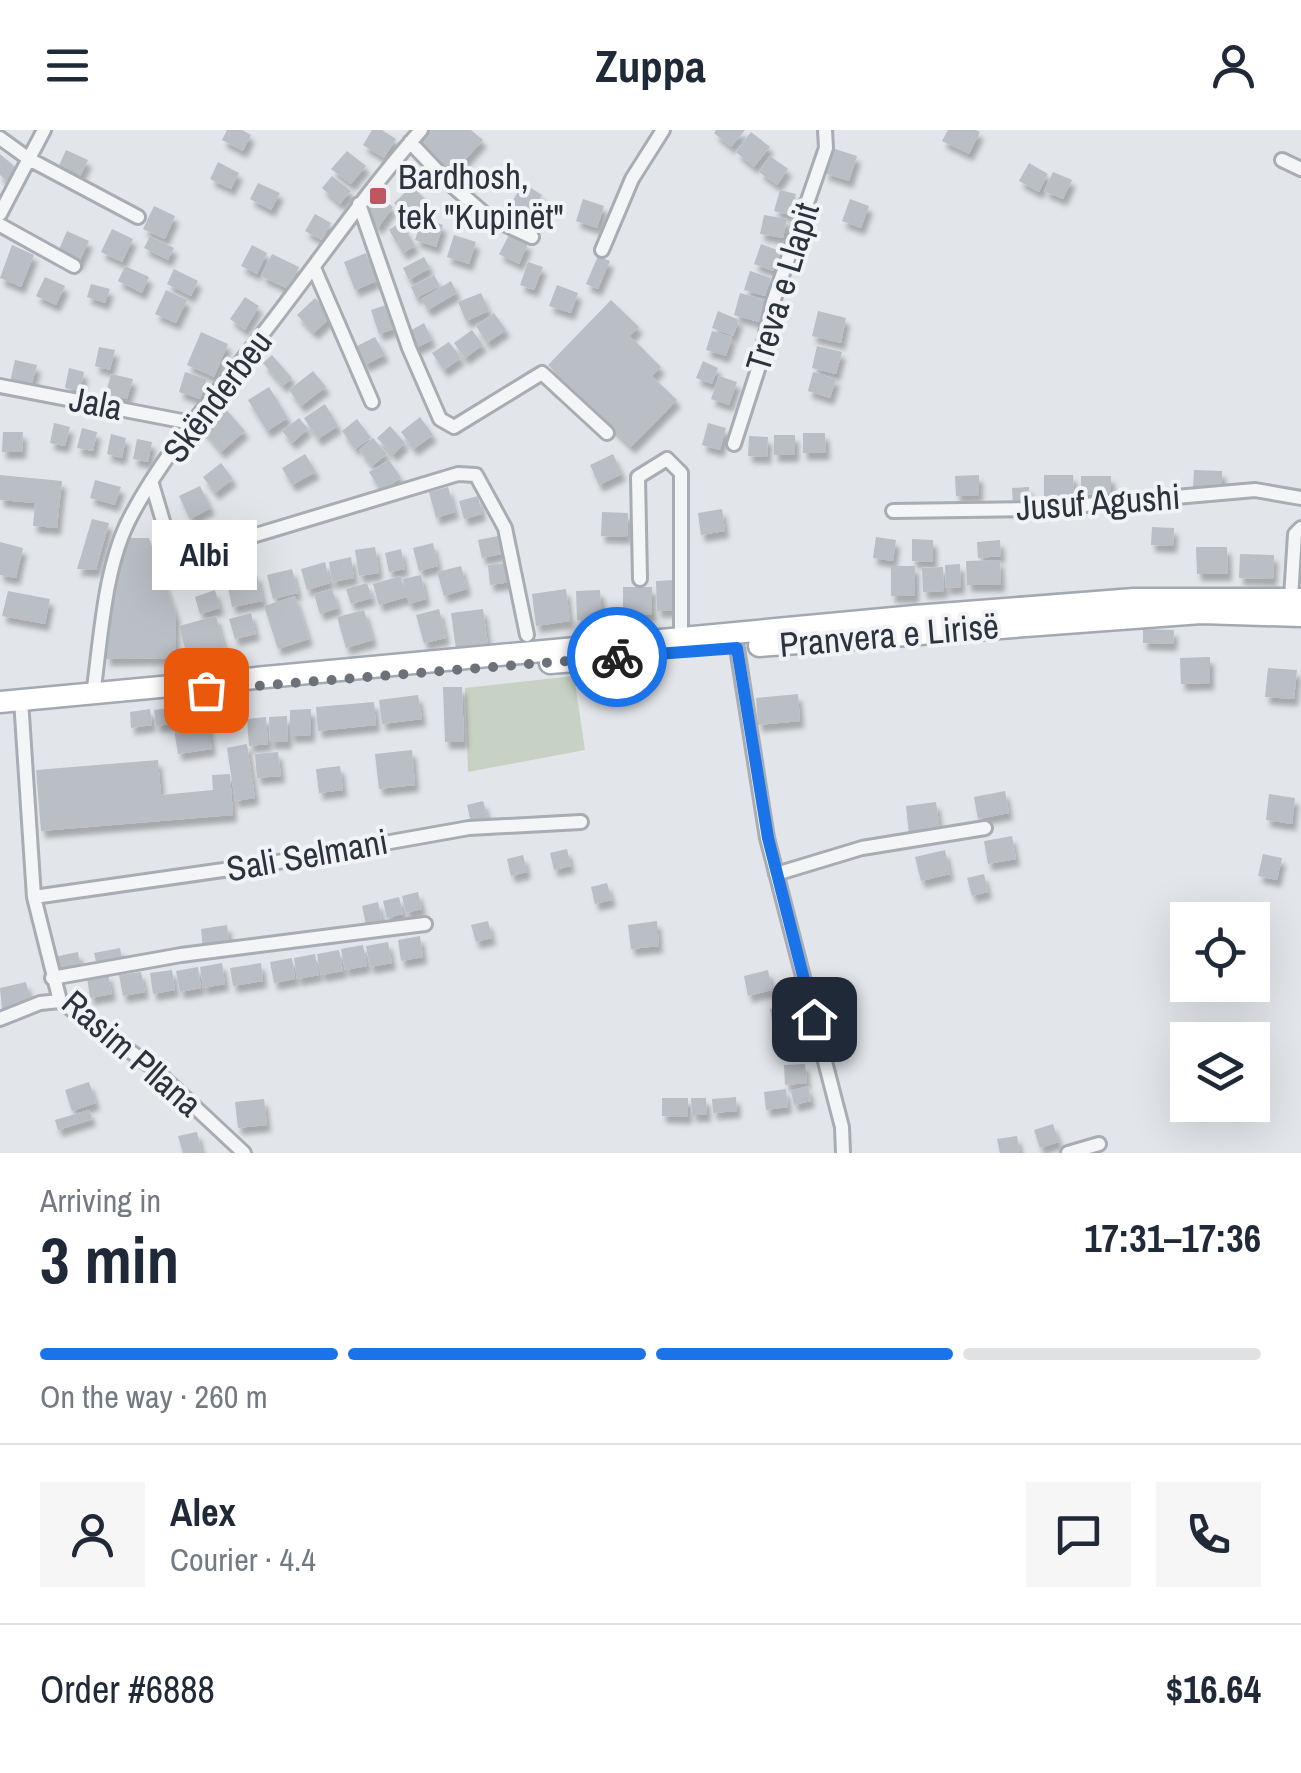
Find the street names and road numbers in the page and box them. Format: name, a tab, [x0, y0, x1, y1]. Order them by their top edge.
street label: Treva e Llapit	[734, 197, 830, 377]
street label: Skënderbeu	[152, 320, 282, 472]
street label: Jala	[66, 375, 126, 431]
street label: Jusuf Agushi	[1014, 473, 1182, 531]
street label: Pranvera e Lirisë	[777, 602, 1001, 668]
street label: Sali Selmani	[223, 818, 391, 892]
street label: Rasim Pllana	[52, 979, 212, 1127]

